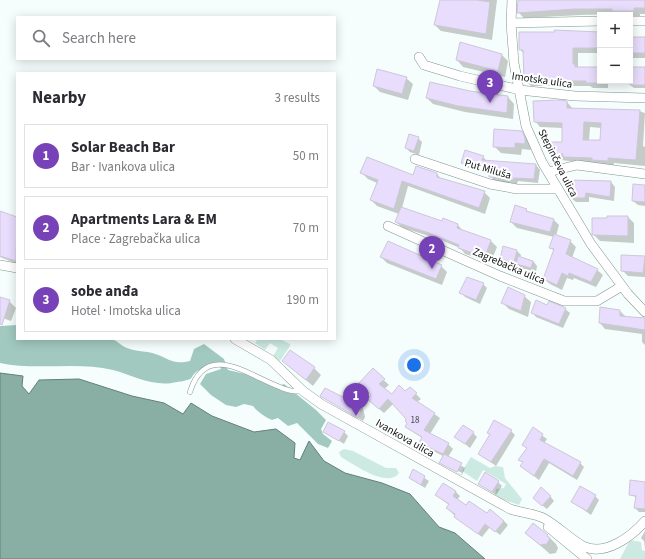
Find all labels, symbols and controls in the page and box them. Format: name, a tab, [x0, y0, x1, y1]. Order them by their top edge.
map controls	[597, 12, 633, 84]
button: +	[597, 12, 633, 48]
search box	[16, 16, 336, 60]
icon: search	[30, 27, 52, 49]
text: Search here	[62, 28, 136, 49]
button: −	[597, 48, 633, 84]
street label: Imotska ulica	[511, 68, 573, 92]
pin: 3	[477, 70, 503, 103]
text: Nearby	[32, 86, 86, 110]
text: 3 results	[275, 89, 320, 107]
street label: Stepinčeva ulica	[534, 126, 582, 200]
text: Solar Beach Bar	[71, 137, 175, 158]
text: 1	[43, 147, 49, 165]
text: 50 m	[293, 147, 319, 165]
street label: Put Miluša	[463, 155, 513, 183]
text: Bar · Ivankova ulica	[71, 158, 175, 176]
text: Apartments Lara & EM	[71, 209, 217, 230]
text: 2	[43, 219, 49, 237]
text: 70 m	[293, 219, 319, 237]
text: Place · Zagrebačka ulica	[71, 230, 200, 248]
pin: 2	[419, 236, 445, 269]
street label: Zagrebačka ulica	[470, 244, 548, 288]
text: sobe anđa	[71, 281, 138, 302]
text: 3	[43, 291, 49, 309]
text: 190 m	[286, 291, 319, 309]
text: Hotel · Imotska ulica	[71, 302, 181, 320]
your location	[404, 355, 424, 375]
pin: 1	[343, 383, 369, 416]
house number: 18	[411, 414, 420, 427]
street label: Ivankova ulica	[373, 415, 437, 461]

